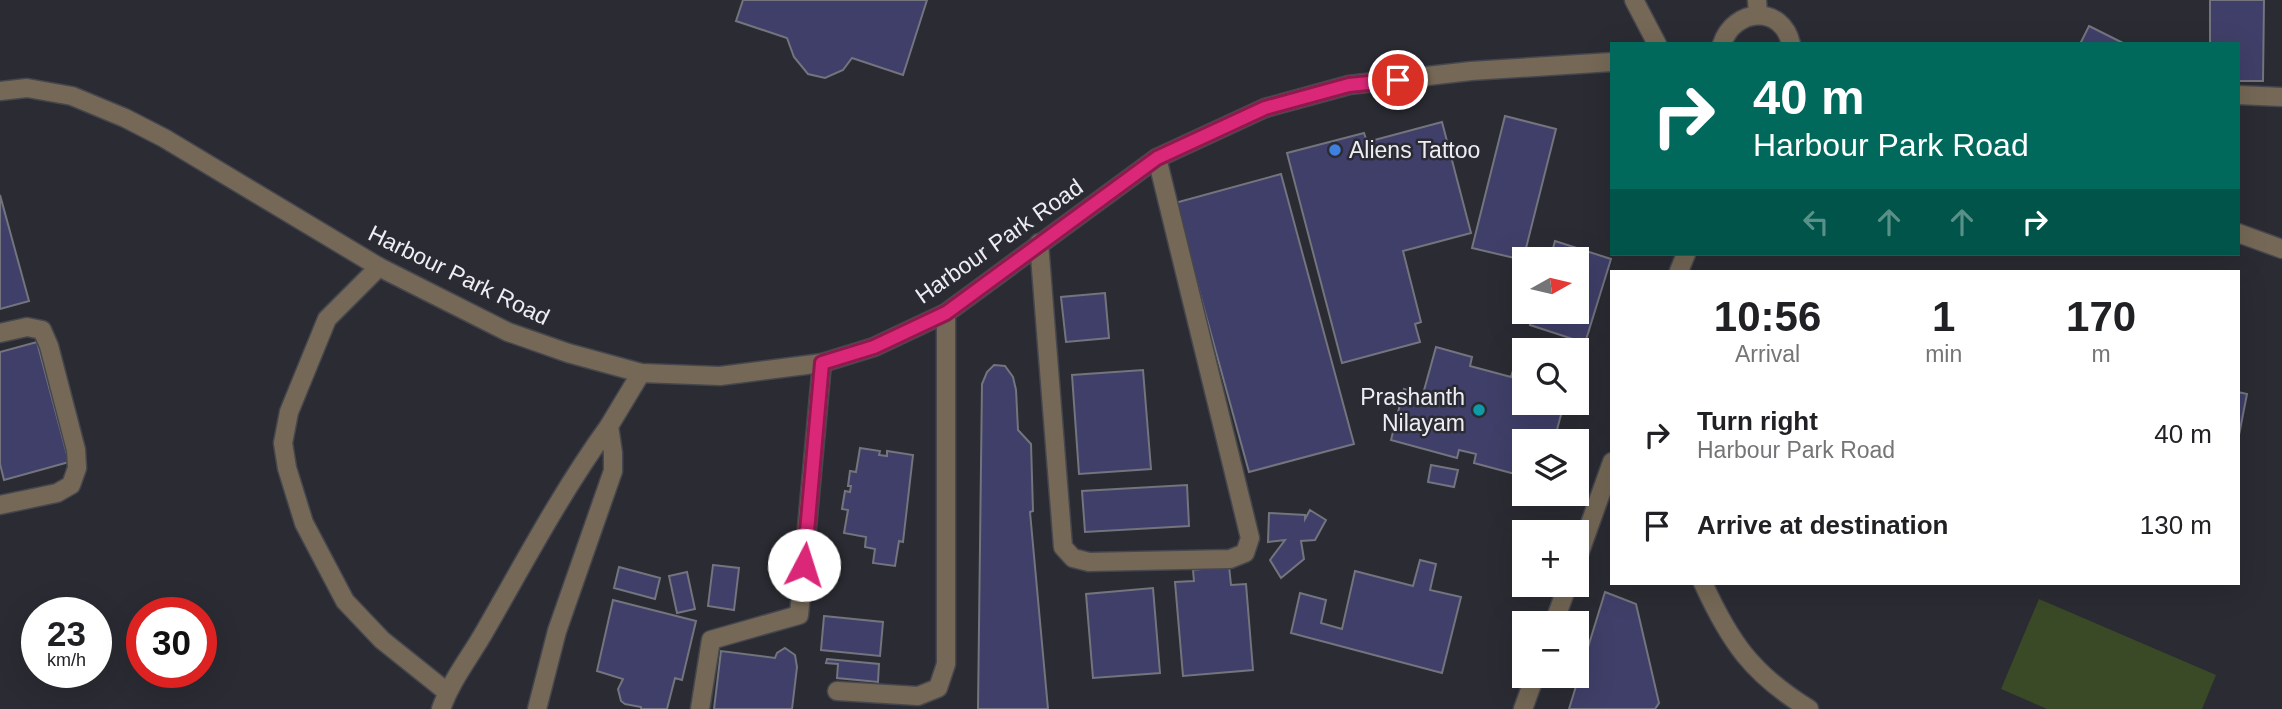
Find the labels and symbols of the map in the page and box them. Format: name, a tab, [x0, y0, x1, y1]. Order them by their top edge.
pin	[1368, 50, 1428, 110]
place label: Aliens Tattoo	[1349, 137, 1480, 163]
marker: Aliens Tattoo	[1327, 142, 1343, 158]
street label: Harbour Park Road	[910, 174, 1088, 308]
street label: Harbour Park Road	[364, 220, 554, 330]
north arrow	[1512, 247, 1589, 324]
place label: Prashanth Nilayam	[1360, 384, 1465, 436]
marker: Prashanth Nilayam	[1471, 402, 1487, 418]
position arrow	[767, 528, 841, 602]
speed limit sign: 30	[126, 597, 217, 688]

